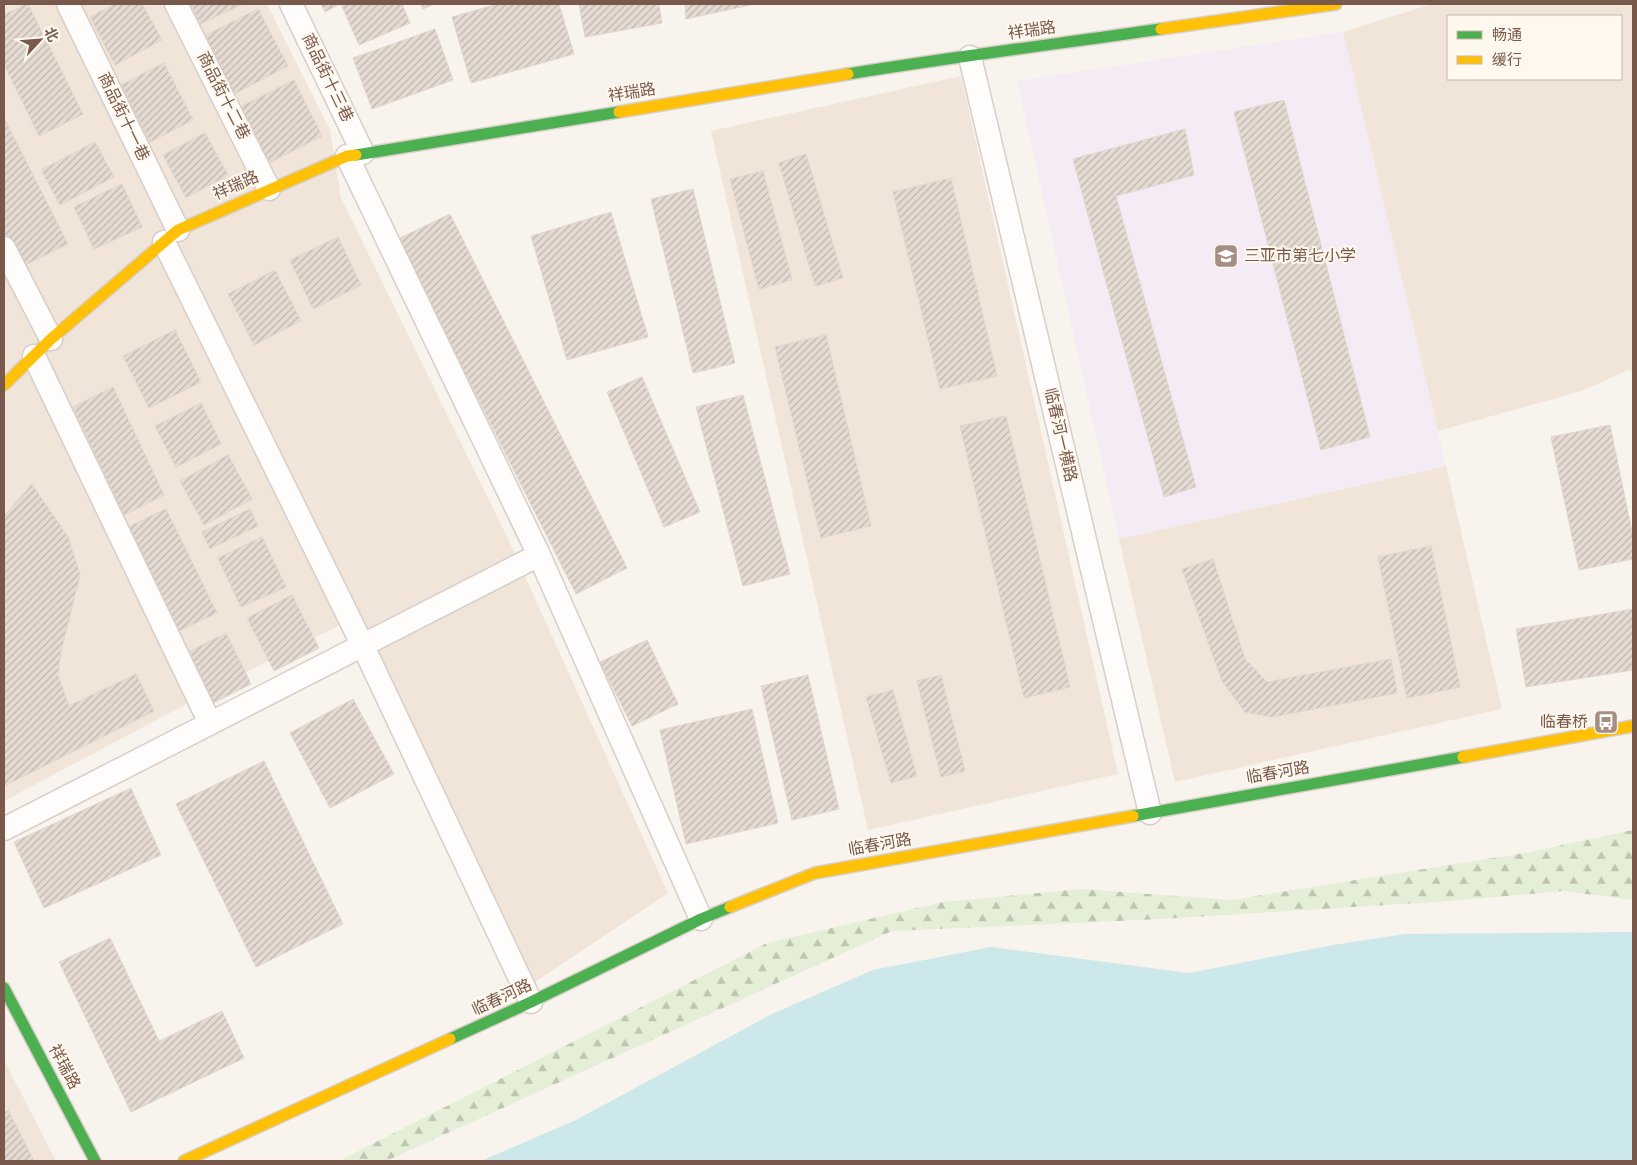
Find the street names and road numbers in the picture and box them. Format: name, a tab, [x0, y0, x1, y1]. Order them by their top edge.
street label: 祥瑞路	[1007, 18, 1057, 44]
street label: 商品街十三巷	[297, 31, 357, 125]
street label: 商品街十二巷	[193, 49, 253, 143]
street label: 商品街十一巷	[93, 70, 153, 164]
street label: 祥瑞路	[607, 80, 657, 106]
street label: 祥瑞路	[210, 168, 262, 204]
street label: 临春河一横路	[1040, 386, 1080, 484]
street label: 临春河路	[1245, 758, 1311, 788]
street label: 临春河路	[847, 830, 913, 860]
street label: 临春河路	[469, 976, 535, 1020]
street label: 祥瑞路	[44, 1041, 84, 1093]

